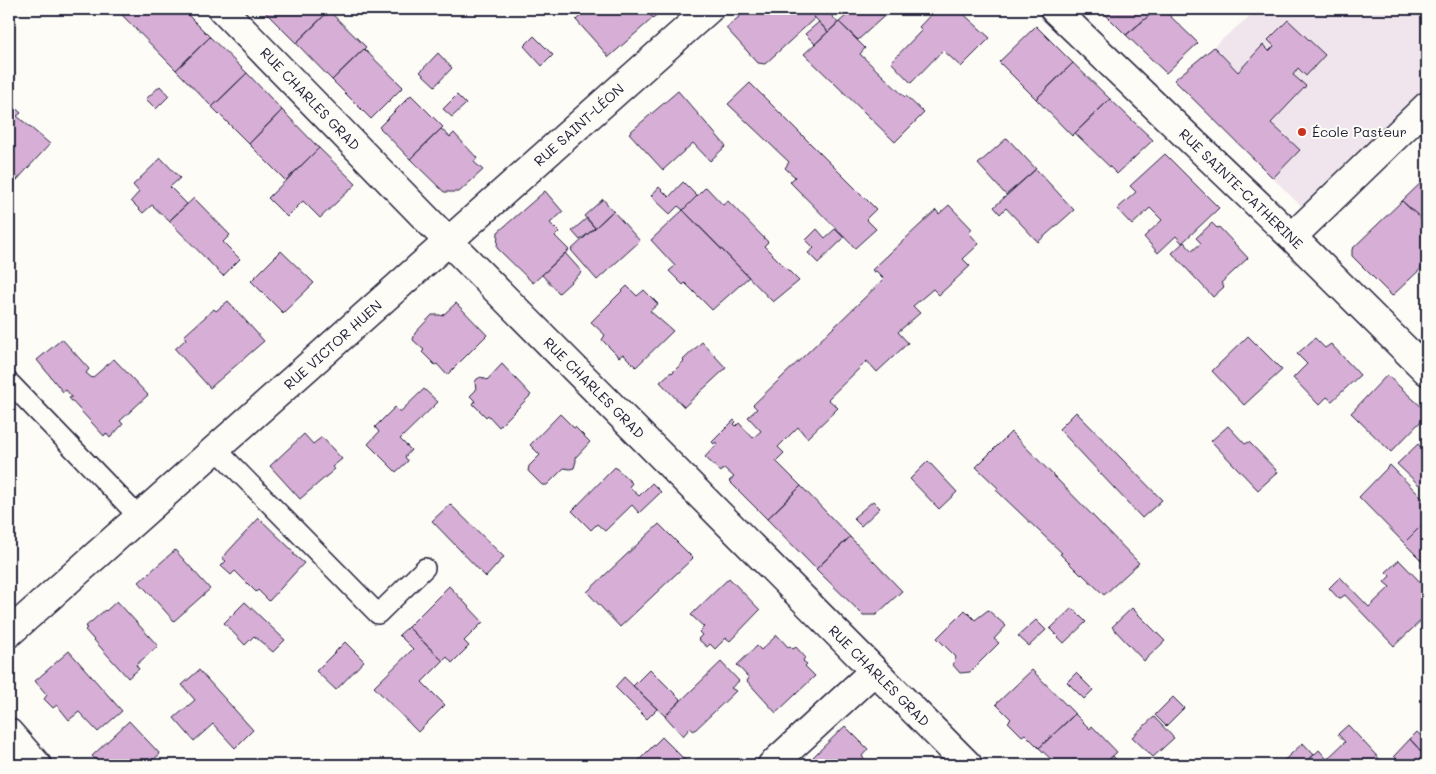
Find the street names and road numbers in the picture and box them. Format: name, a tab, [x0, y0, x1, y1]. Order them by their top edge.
street label: RUE CHARLES GRAD	[256, 43, 364, 154]
street label: RUE SAINT-LÉON	[529, 79, 628, 170]
street label: RUE SAINTE-CATHERINE	[1175, 124, 1307, 253]
street label: RUE VICTOR HUEN	[280, 295, 386, 394]
street label: RUE CHARLES GRAD	[540, 333, 649, 442]
street label: RUE CHARLES GRAD	[825, 621, 934, 730]

